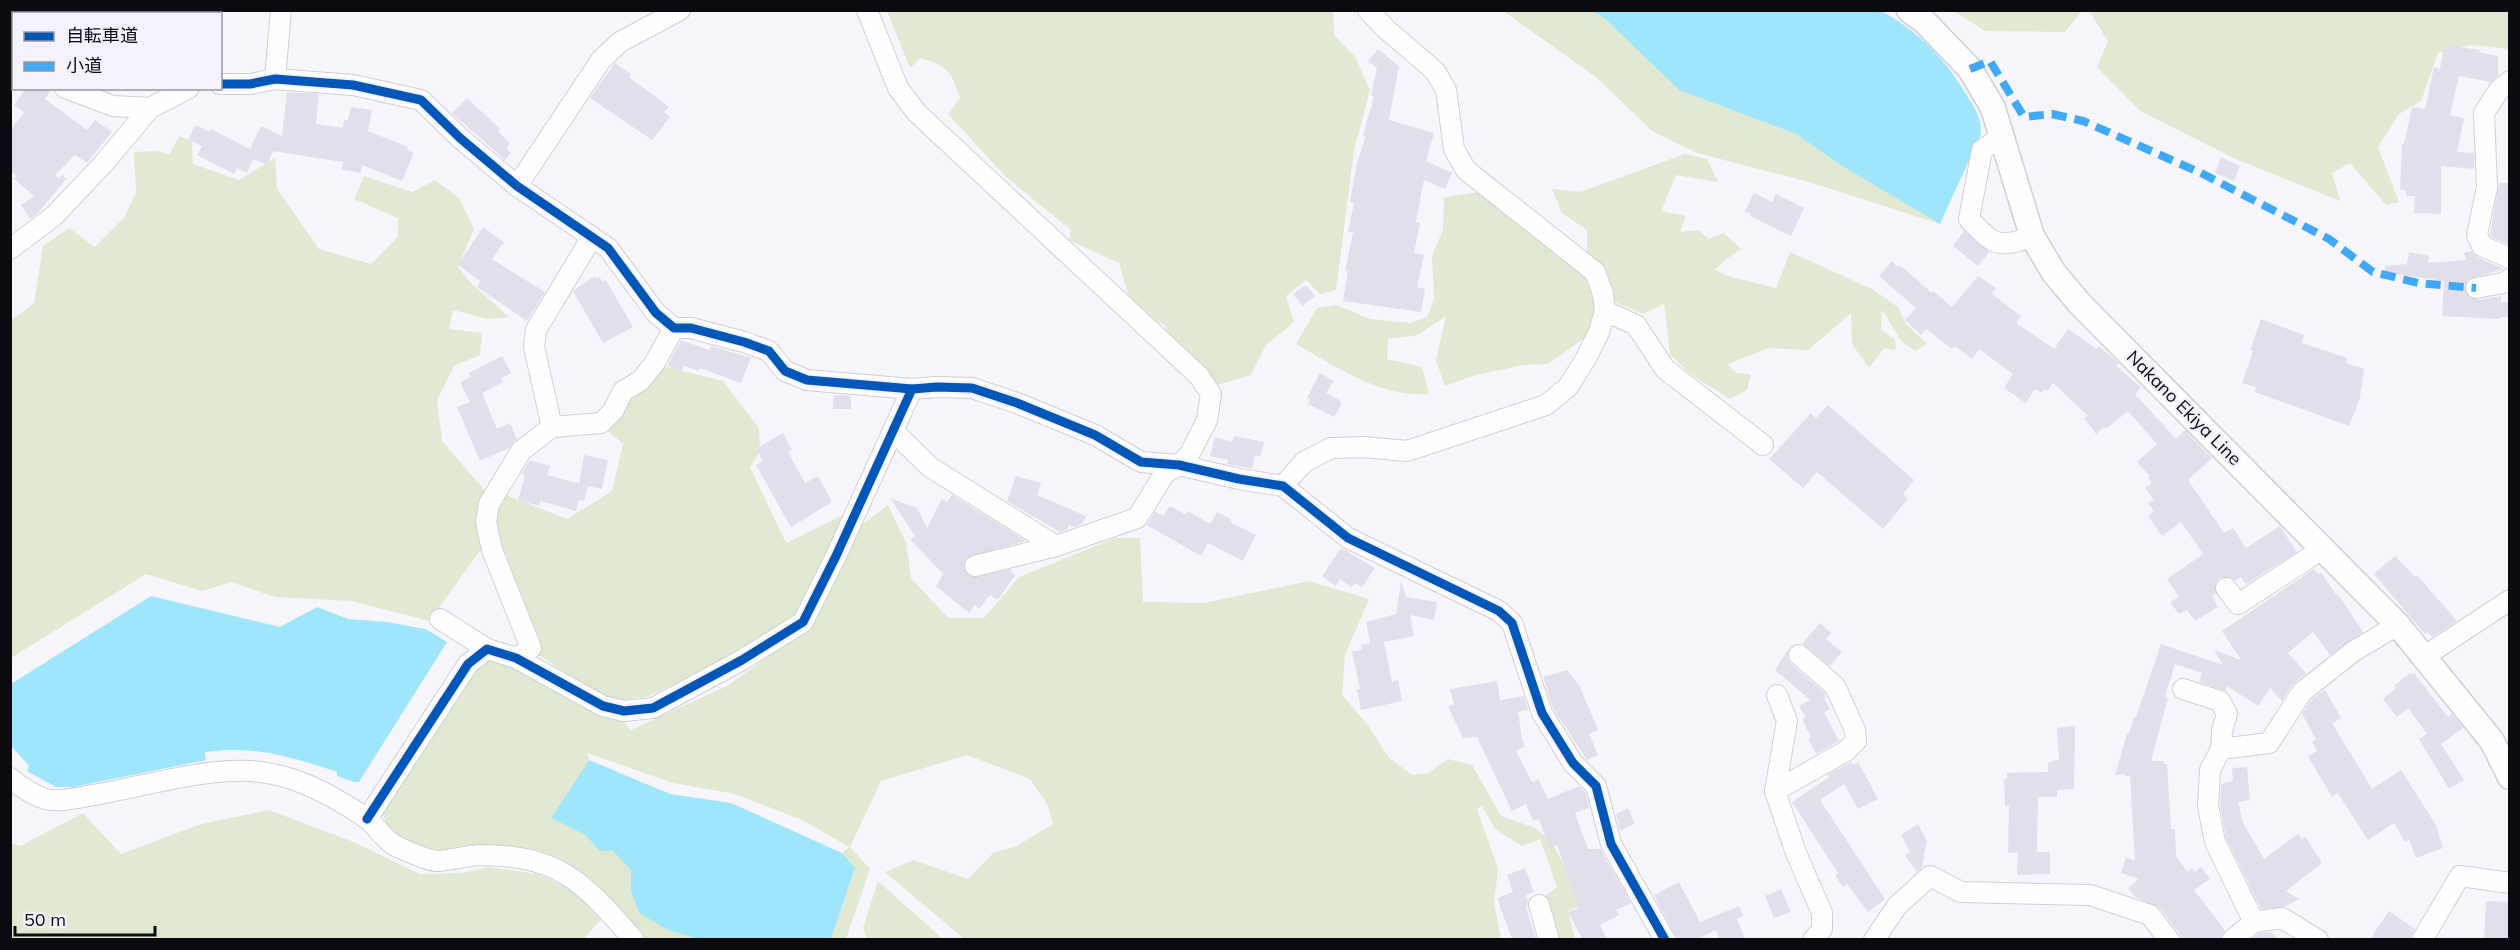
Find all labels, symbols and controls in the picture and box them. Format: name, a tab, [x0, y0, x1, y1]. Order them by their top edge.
legend	[12, 12, 222, 90]
text: 自転車道	[66, 24, 138, 47]
text: 小道	[66, 54, 102, 77]
street label: Nakano Ekiya Line	[2122, 345, 2247, 470]
scale bar	[15, 899, 154, 937]
text: 50 m	[24, 908, 66, 931]

